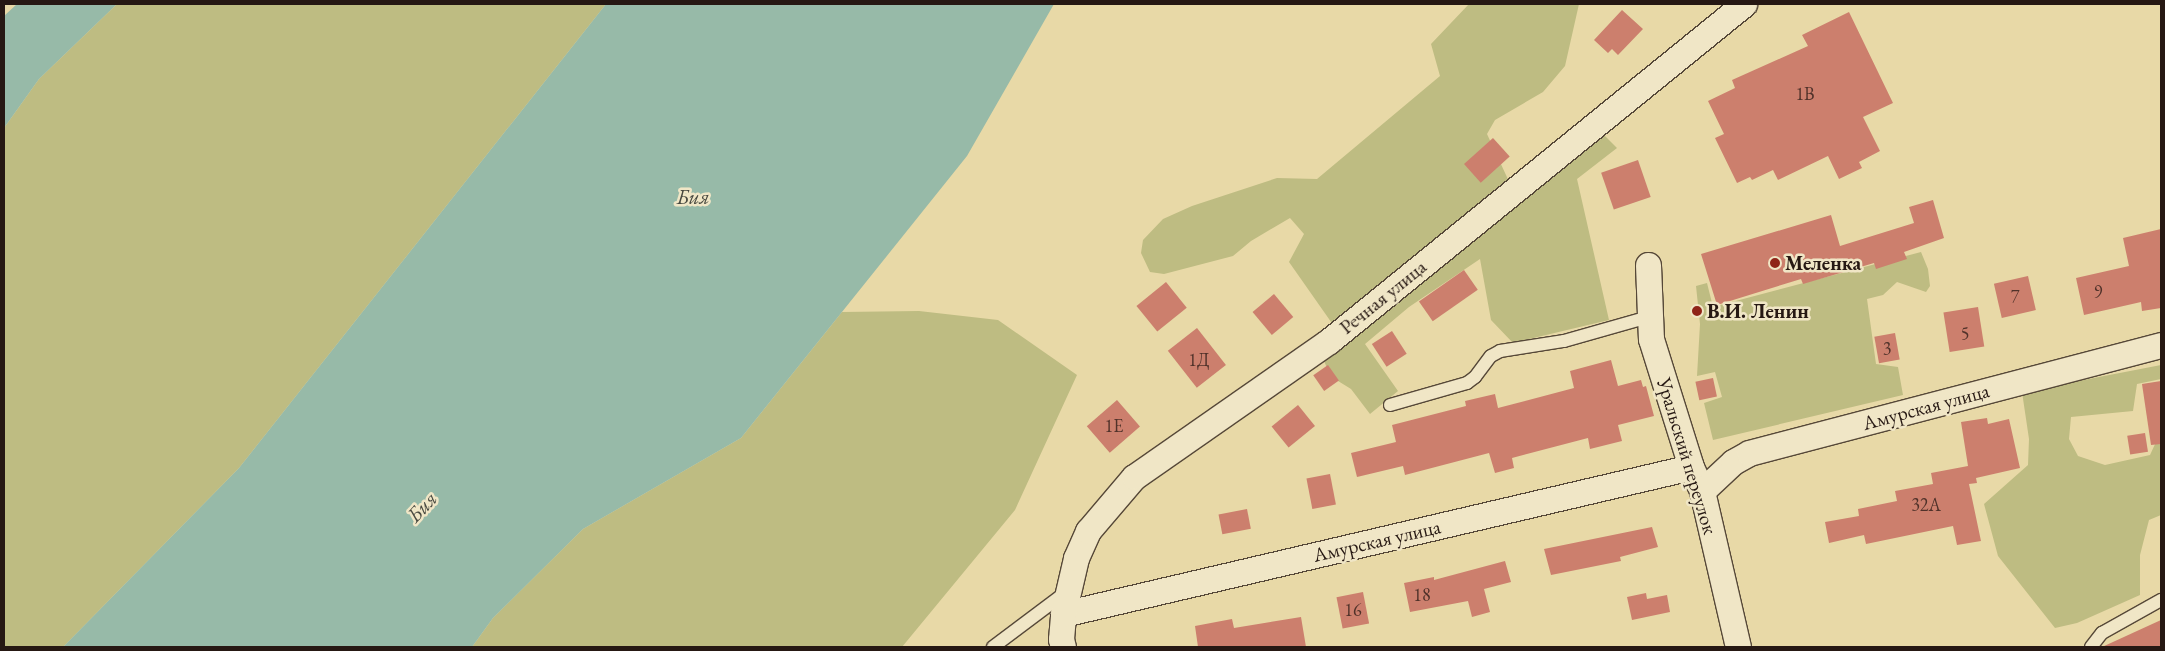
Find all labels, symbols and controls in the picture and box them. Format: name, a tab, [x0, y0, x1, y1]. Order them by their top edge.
house number: 1В	[1795, 83, 1815, 105]
water label: Бия	[676, 184, 710, 210]
place label: Меленка	[1785, 251, 1861, 275]
street label: Речная улица	[1335, 255, 1431, 339]
marker: Меленка	[1769, 257, 1781, 269]
house number: 9	[2094, 281, 2102, 303]
house number: 7	[2011, 286, 2019, 308]
place label: В.И. Ленин	[1707, 299, 1809, 323]
marker: В.И. Ленин	[1691, 305, 1703, 317]
house number: 5	[1961, 323, 1969, 345]
house number: 3	[1883, 338, 1891, 360]
house number: 1Д	[1188, 349, 1210, 371]
street label: Уральский переулок	[1652, 375, 1722, 537]
street label: Амурская улица	[1860, 379, 1992, 435]
house number: 1Е	[1105, 415, 1123, 437]
water label: Бия	[402, 486, 442, 528]
house number: 32А	[1911, 494, 1941, 516]
street label: Амурская улица	[1311, 515, 1443, 567]
house number: 18	[1413, 584, 1431, 606]
house number: 16	[1344, 599, 1362, 621]

